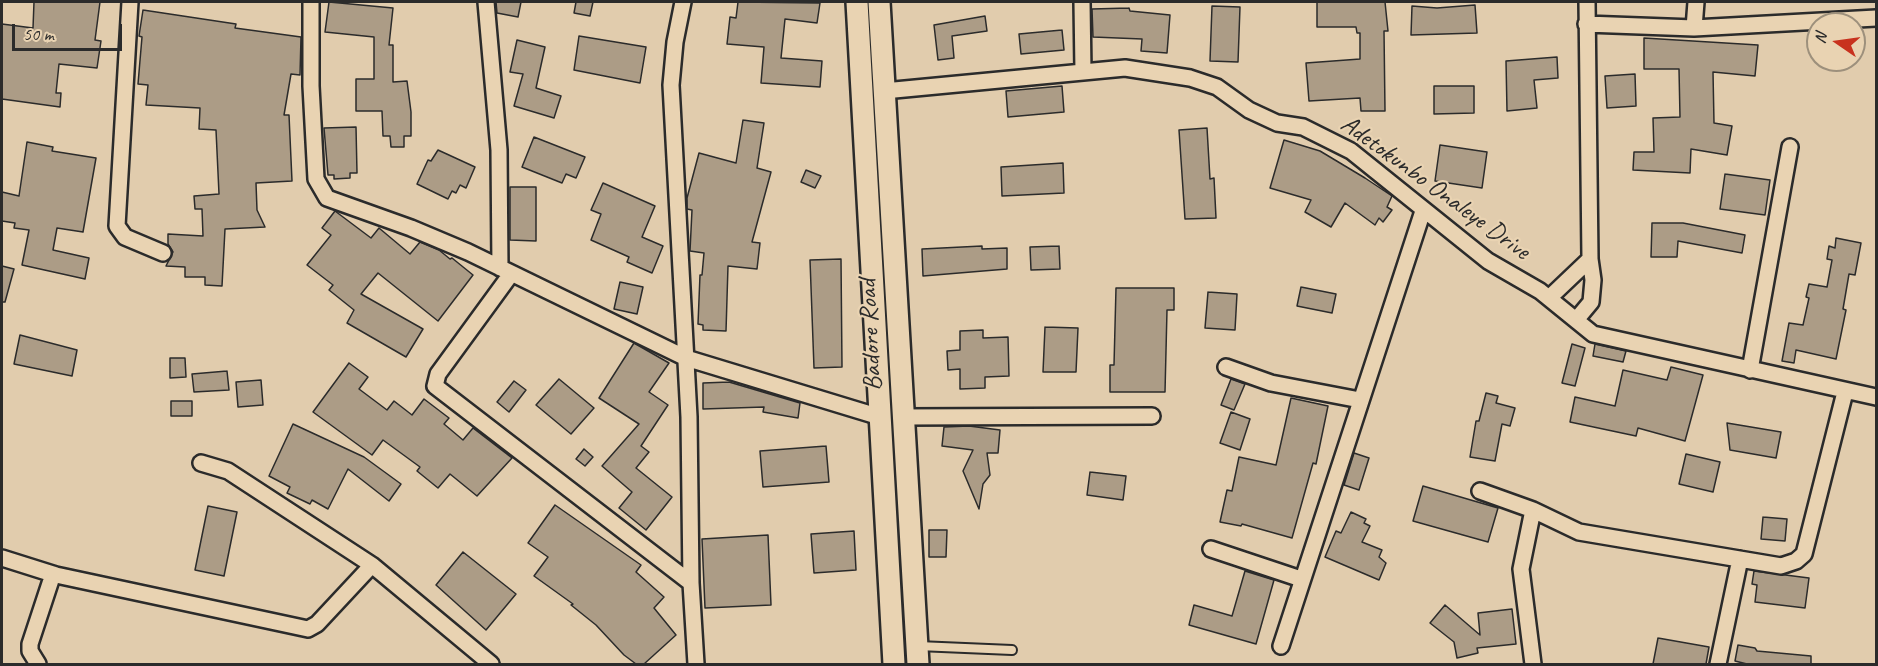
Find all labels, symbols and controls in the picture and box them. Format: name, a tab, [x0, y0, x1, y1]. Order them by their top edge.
scale bar	[15, 12, 124, 50]
north arrow	[1806, 12, 1866, 72]
text: 50 m	[23, 23, 54, 45]
text: N	[1810, 31, 1831, 45]
street label: Adetokunbo Onaleye Drive	[1334, 109, 1536, 267]
street label: Badore Road	[852, 278, 890, 392]

